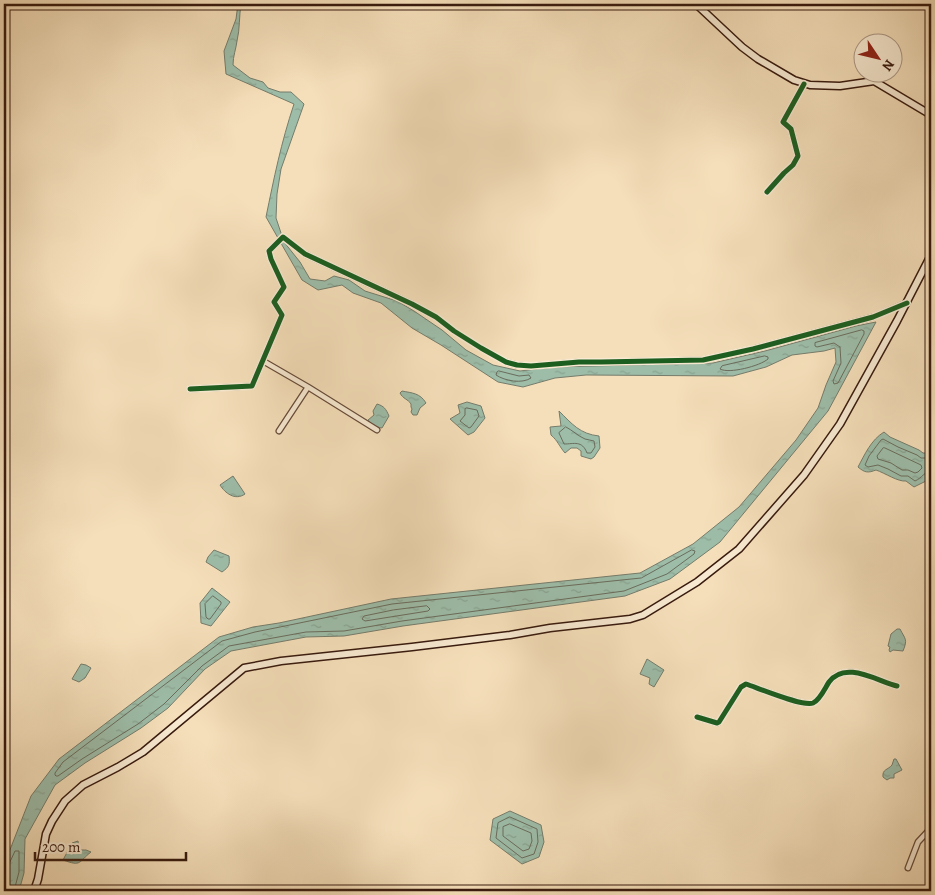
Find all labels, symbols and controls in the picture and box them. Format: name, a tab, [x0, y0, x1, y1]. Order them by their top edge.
north arrow	[852, 32, 902, 82]
text: N	[878, 56, 899, 75]
scale bar	[35, 830, 186, 862]
text: 200 m	[42, 837, 81, 857]

